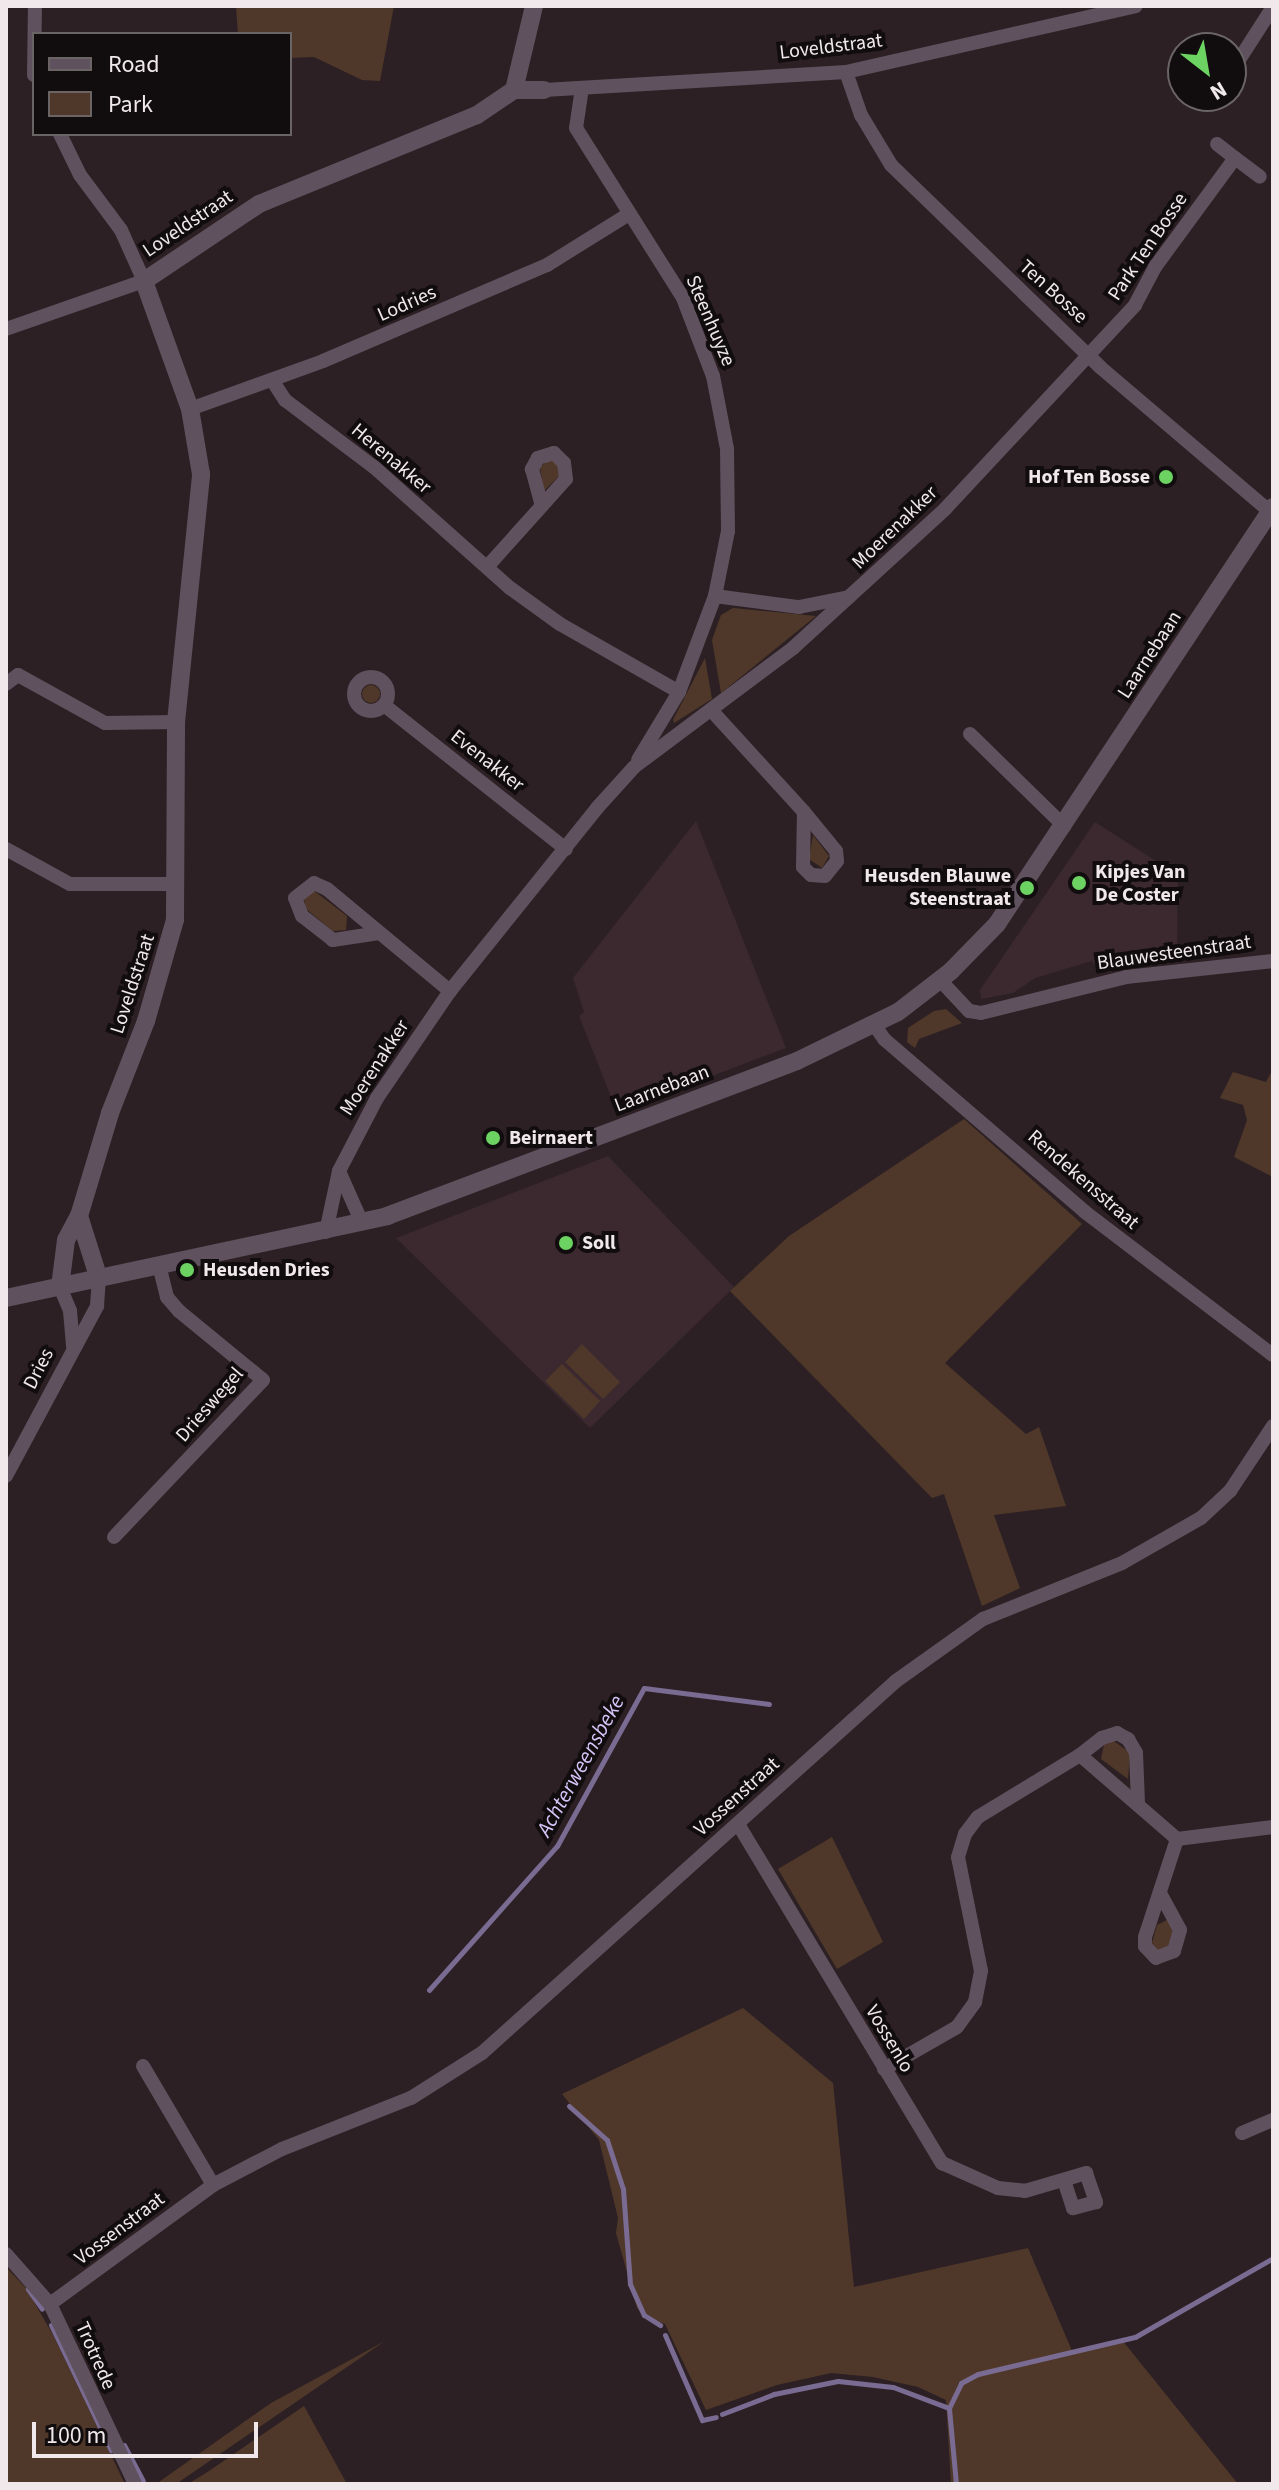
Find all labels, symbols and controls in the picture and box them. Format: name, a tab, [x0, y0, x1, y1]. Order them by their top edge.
street label: Loveldstraat	[778, 29, 884, 65]
legend	[32, 32, 292, 136]
north arrow	[1167, 32, 1247, 112]
text: Road	[108, 47, 160, 82]
text: N	[1204, 73, 1233, 108]
text: Park	[108, 87, 153, 122]
street label: Loveldstraat	[138, 185, 238, 263]
street label: Park Ten Bosse	[1103, 189, 1193, 305]
street label: Ten Bosse	[1014, 255, 1092, 329]
street label: Steenhuyze	[680, 272, 740, 370]
street label: Lodries	[374, 281, 440, 327]
street label: Herenakker	[346, 419, 436, 499]
place label: Hof Ten Bosse	[1028, 465, 1150, 489]
marker: Hof Ten Bosse	[1157, 468, 1175, 486]
street label: Moerenakker	[847, 481, 943, 575]
street label: Laarnebaan	[1113, 607, 1187, 703]
street label: Evenakker	[445, 725, 529, 797]
place label: Kipjes Van De Coster	[1095, 860, 1185, 907]
place label: Heusden Blauwe Steenstraat	[864, 864, 1011, 911]
marker: Kipjes Van De Coster	[1070, 874, 1088, 892]
marker: Heusden Blauwe Steenstraat	[1018, 879, 1036, 897]
street label: Blauwesteenstraat	[1096, 930, 1252, 976]
street label: Loveldstraat	[106, 931, 160, 1037]
street label: Moerenakker	[335, 1016, 415, 1120]
street label: Laarnebaan	[611, 1060, 713, 1118]
street label: Rendekensstraat	[1022, 1125, 1144, 1235]
place label: Beirnaert	[509, 1126, 593, 1150]
marker: Beirnaert	[484, 1129, 502, 1147]
place label: Soll	[582, 1231, 616, 1255]
marker: Soll	[557, 1234, 575, 1252]
place label: Heusden Dries	[203, 1258, 330, 1282]
marker: Heusden Dries	[178, 1261, 196, 1279]
street label: Dries	[19, 1345, 59, 1393]
street label: Drieswegel	[171, 1363, 249, 1447]
water label: Achterweensbeke	[531, 1691, 631, 1841]
street label: Vossenstraat	[689, 1753, 785, 1841]
street label: Vossenlo	[860, 2001, 918, 2077]
street label: Vossenstraat	[70, 2187, 170, 2271]
street label: Trotrede	[70, 2318, 120, 2394]
scale bar	[36, 2406, 262, 2456]
text: 100 m	[46, 2418, 106, 2453]

